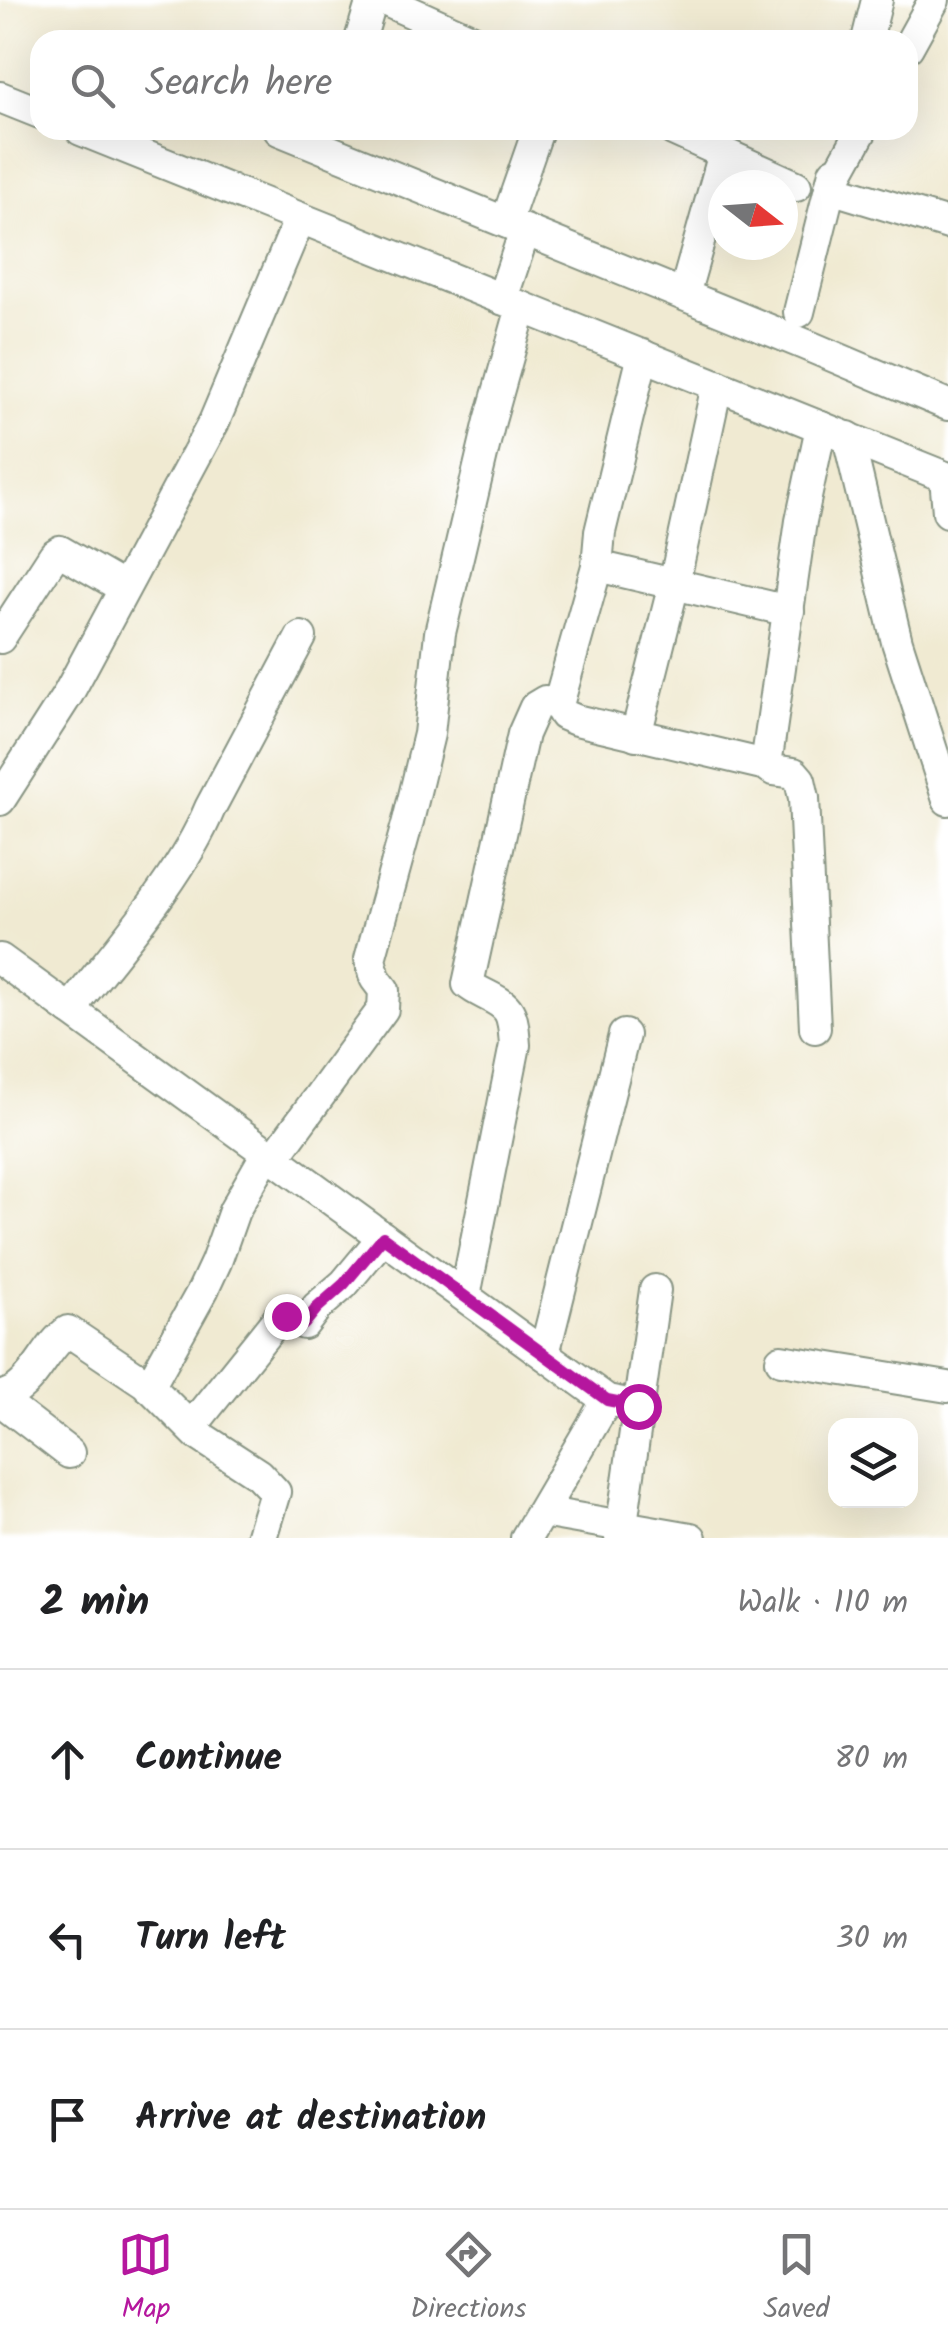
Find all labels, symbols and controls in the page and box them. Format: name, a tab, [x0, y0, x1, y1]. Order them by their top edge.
search box	[30, 30, 918, 140]
text: Search here	[145, 55, 332, 115]
icon: search	[65, 58, 120, 113]
north arrow	[708, 170, 798, 260]
route end	[264, 1294, 310, 1340]
route start	[616, 1384, 662, 1430]
map controls	[828, 1418, 918, 1508]
button: layers	[828, 1418, 918, 1508]
text: 2 min	[40, 1570, 149, 1637]
text: Walk · 110 m	[737, 1578, 908, 1629]
text: Continue	[135, 1729, 282, 1789]
icon: ahead	[40, 1732, 95, 1787]
text: 80 m	[834, 1734, 908, 1785]
text: Turn left	[135, 1909, 286, 1969]
icon: left	[40, 1912, 95, 1967]
text: 30 m	[835, 1914, 908, 1965]
text: Arrive at destination	[135, 2089, 486, 2149]
icon: arrive	[40, 2092, 95, 2147]
tab: Map	[118, 2227, 173, 2332]
tab: Directions	[410, 2227, 526, 2332]
tab: Saved	[763, 2227, 830, 2332]

